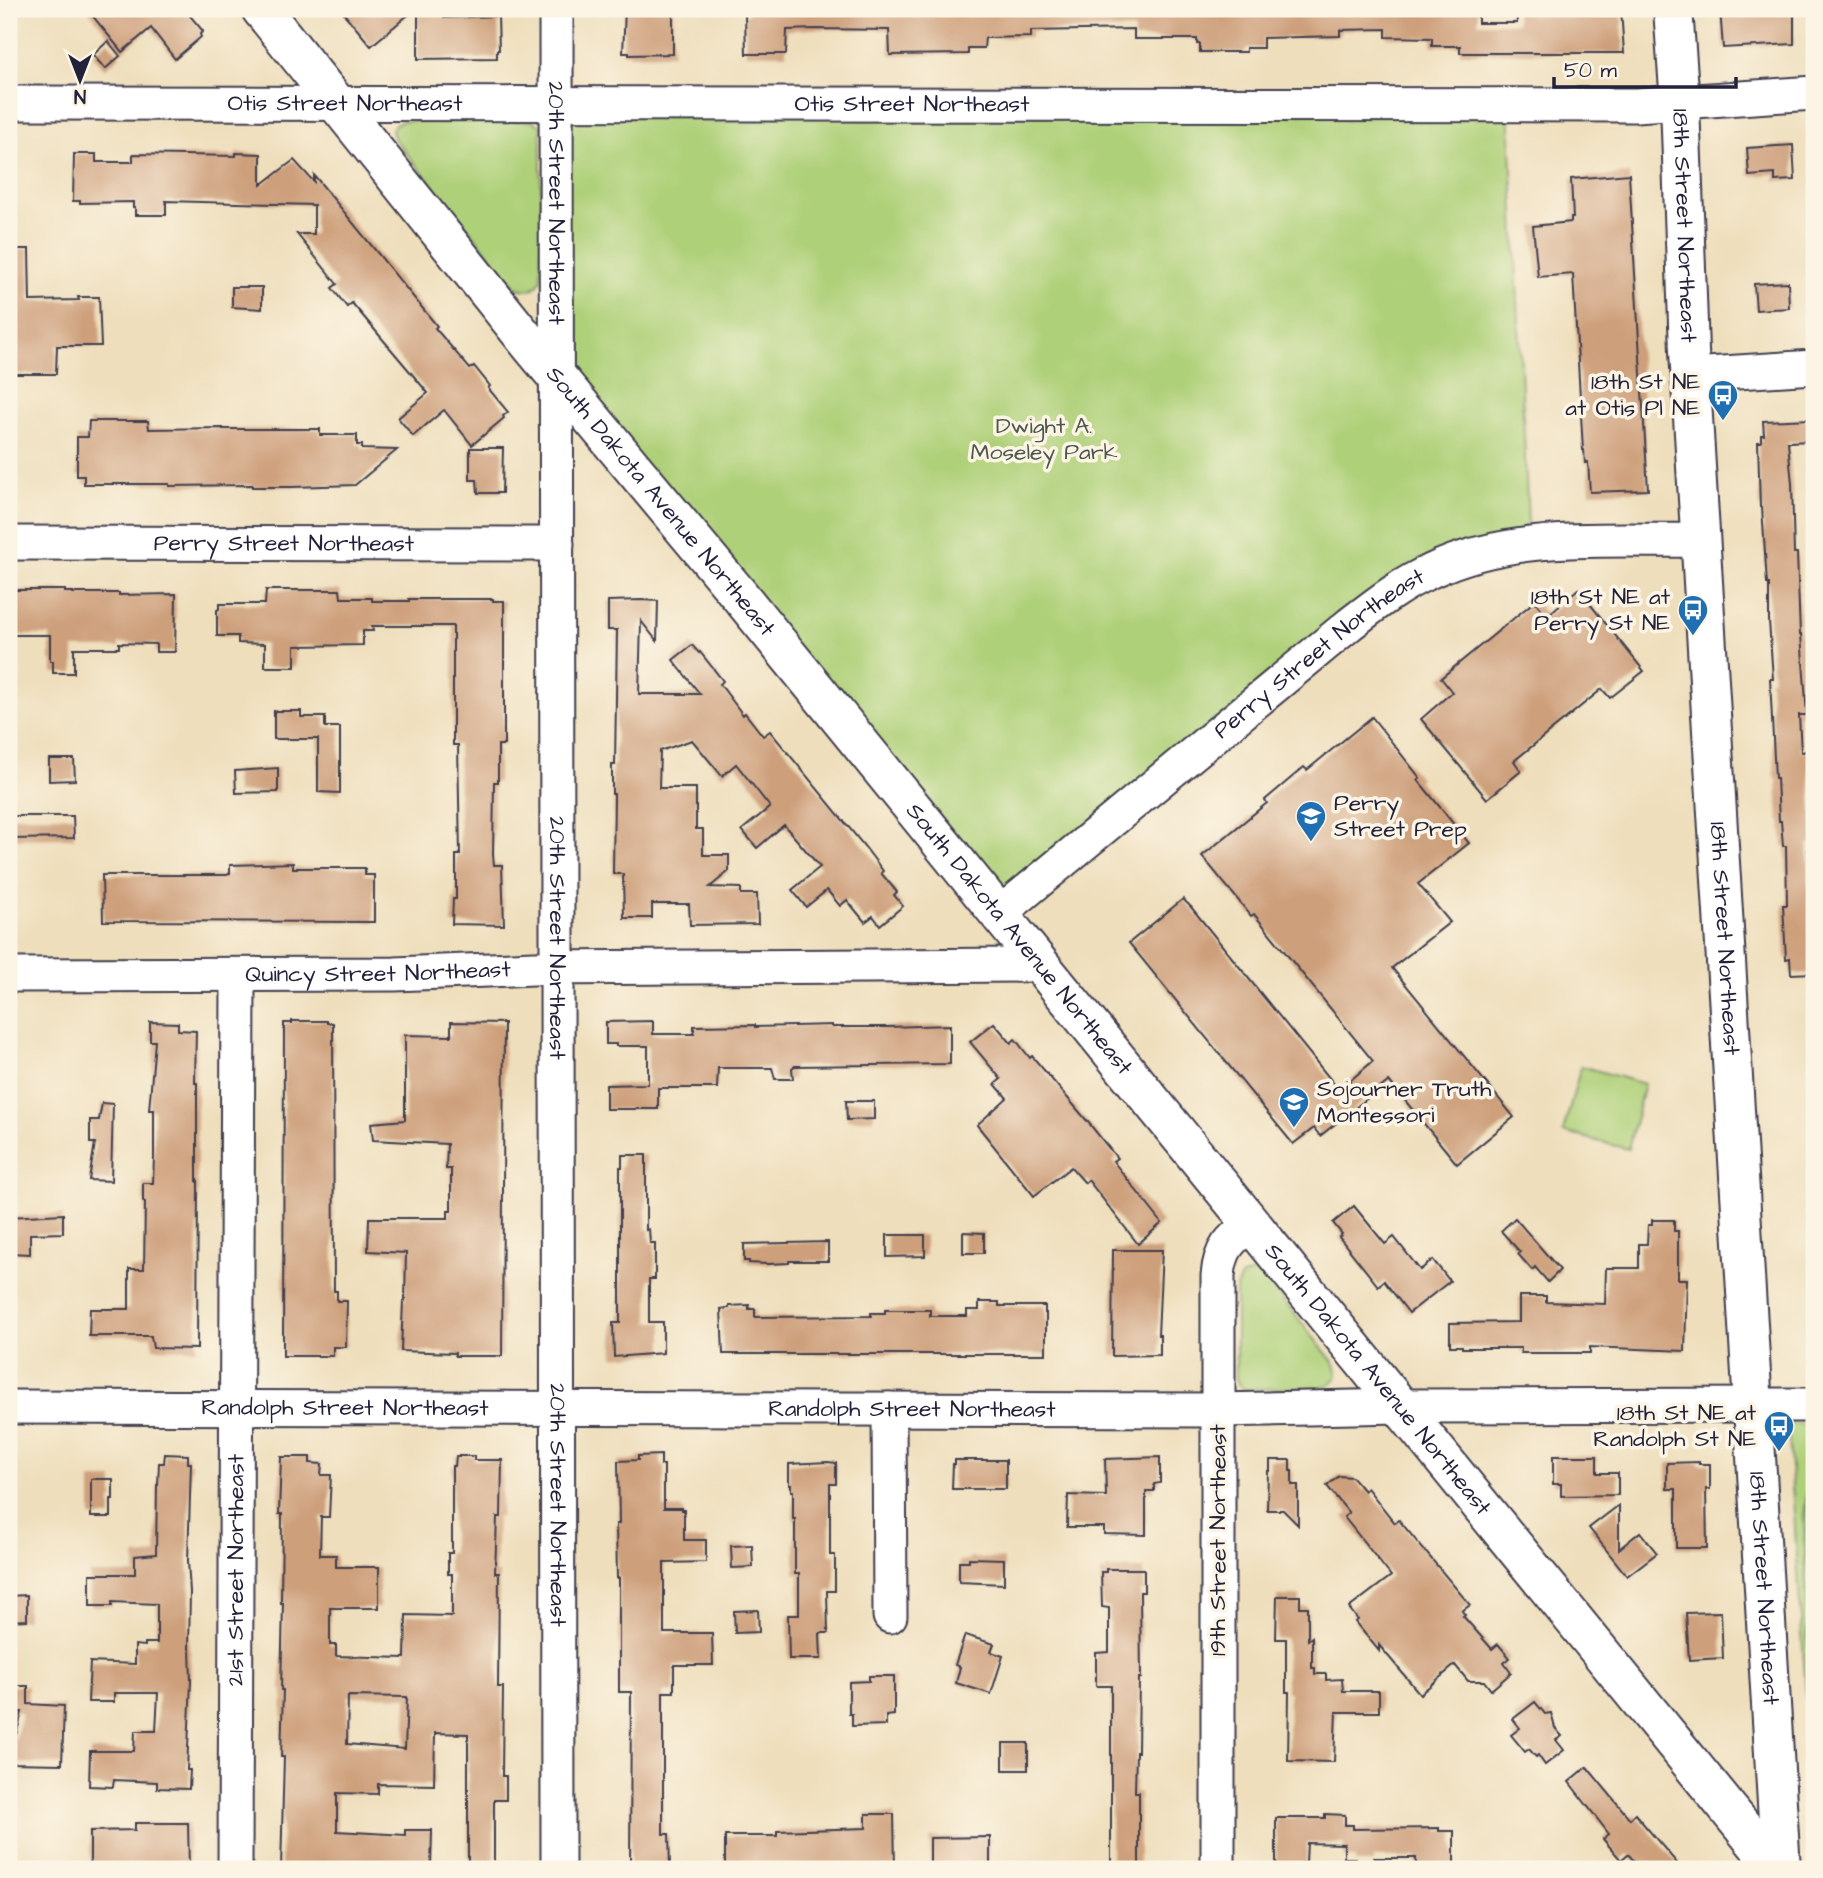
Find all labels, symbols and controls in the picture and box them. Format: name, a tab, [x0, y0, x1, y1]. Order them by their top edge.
north arrow	[46, 46, 116, 116]
scale bar	[1554, 46, 1736, 90]
text: 50 m	[1564, 56, 1618, 85]
street label: 20th Street Northeast	[540, 81, 572, 326]
text: N	[74, 82, 86, 109]
street label: Otis Street Northeast	[227, 87, 463, 120]
street label: Otis Street Northeast	[794, 88, 1030, 120]
street label: 18th Street Northeast	[1664, 108, 1705, 344]
street label: South Dakota Avenue Northeast	[538, 359, 783, 644]
place label: 18th St NE at Otis Pl NE	[1565, 366, 1700, 424]
bus stop icon: 18th St NE at Otis Pl NE	[1706, 378, 1740, 422]
park label: Dwight A. Moseley Park	[970, 410, 1118, 469]
street label: Perry Street Northeast	[154, 527, 415, 560]
street label: Perry Street Northeast	[1207, 560, 1431, 746]
place label: 18th St NE at Perry St NE	[1531, 581, 1671, 640]
bus stop icon: 18th St NE at Perry St NE	[1676, 593, 1710, 637]
place label: Perry Street Prep	[1334, 787, 1467, 845]
street label: South Dakota Avenue Northeast	[899, 796, 1141, 1083]
school or university icon: Perry Street Prep	[1294, 799, 1328, 843]
street label: 20th Street Northeast	[541, 816, 573, 1061]
street label: 18th Street Northeast	[1702, 821, 1748, 1057]
street label: Quincy Street Northeast	[245, 953, 512, 991]
place label: Sojourner Truth Montessori	[1317, 1073, 1492, 1131]
school or university icon: Sojourner Truth Montessori	[1277, 1085, 1311, 1129]
street label: South Dakota Avenue Northeast	[1257, 1236, 1499, 1523]
street label: 20th Street Northeast	[541, 1383, 574, 1628]
street label: Randolph Street Northeast	[201, 1391, 489, 1424]
street label: Randolph Street Northeast	[768, 1393, 1056, 1426]
place label: 18th St NE at Randolph St NE	[1593, 1397, 1757, 1455]
bus stop icon: 18th St NE at Randolph St NE	[1762, 1409, 1796, 1453]
street label: 19th Street Northeast	[1202, 1423, 1234, 1656]
street label: 21st Street Northeast	[220, 1453, 252, 1686]
street label: 18th Street Northeast	[1741, 1471, 1787, 1707]

